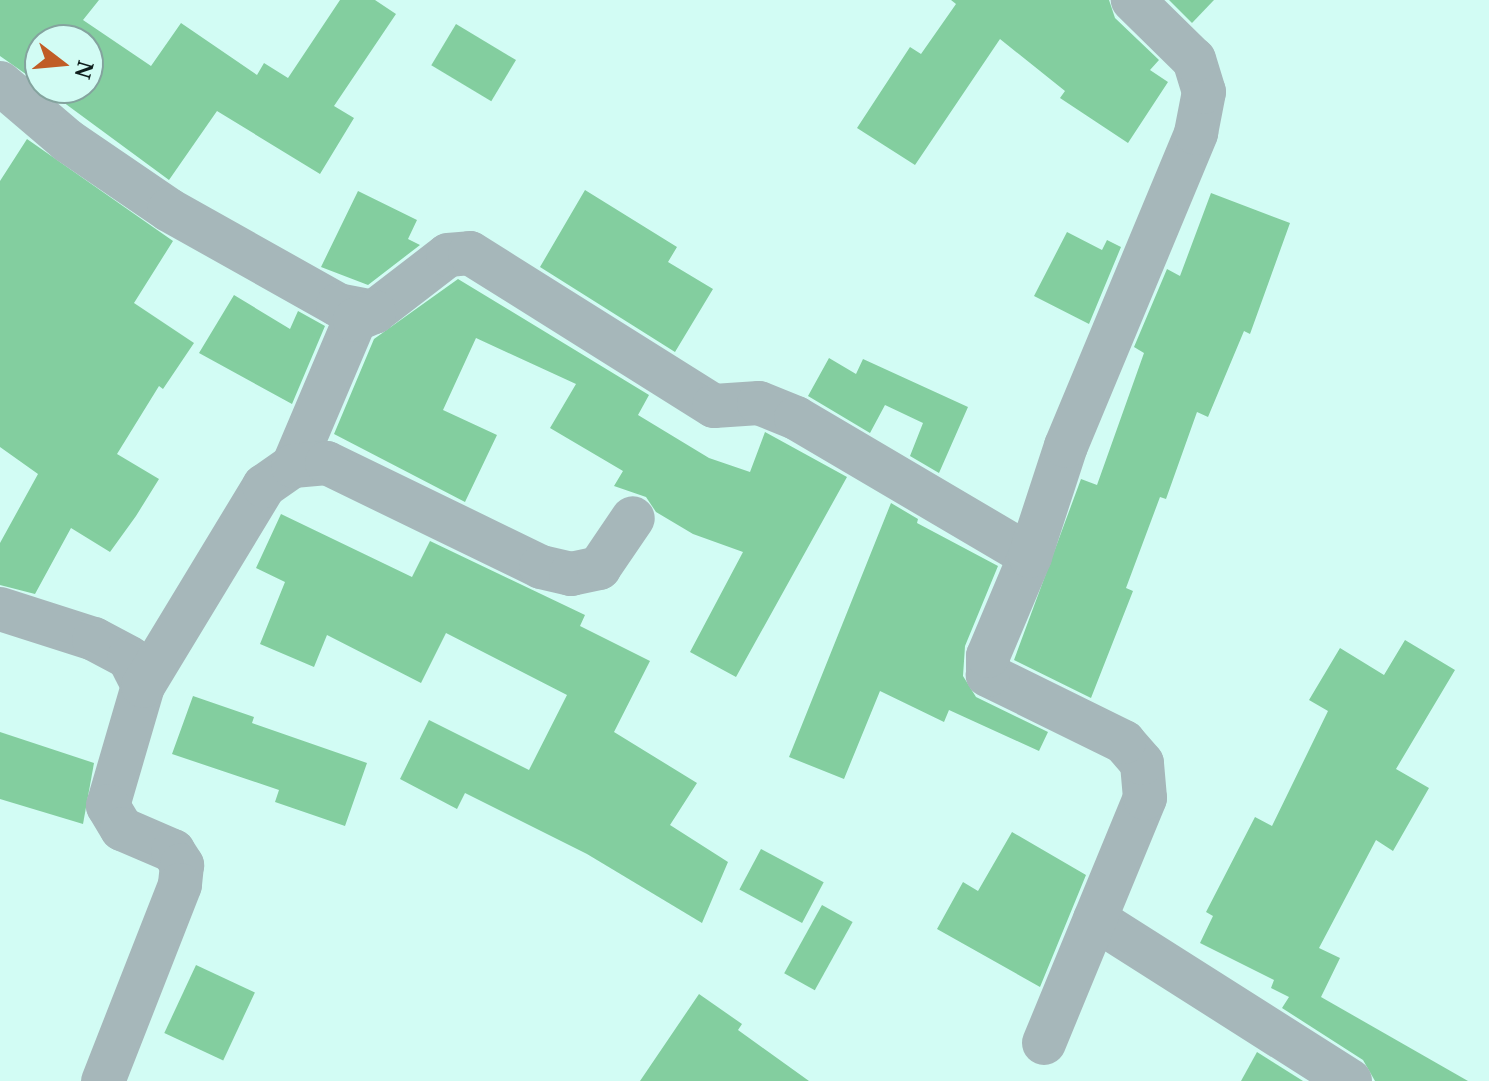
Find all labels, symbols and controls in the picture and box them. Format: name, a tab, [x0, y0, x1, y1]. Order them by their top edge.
north arrow	[24, 24, 104, 104]
text: N	[68, 58, 102, 83]

